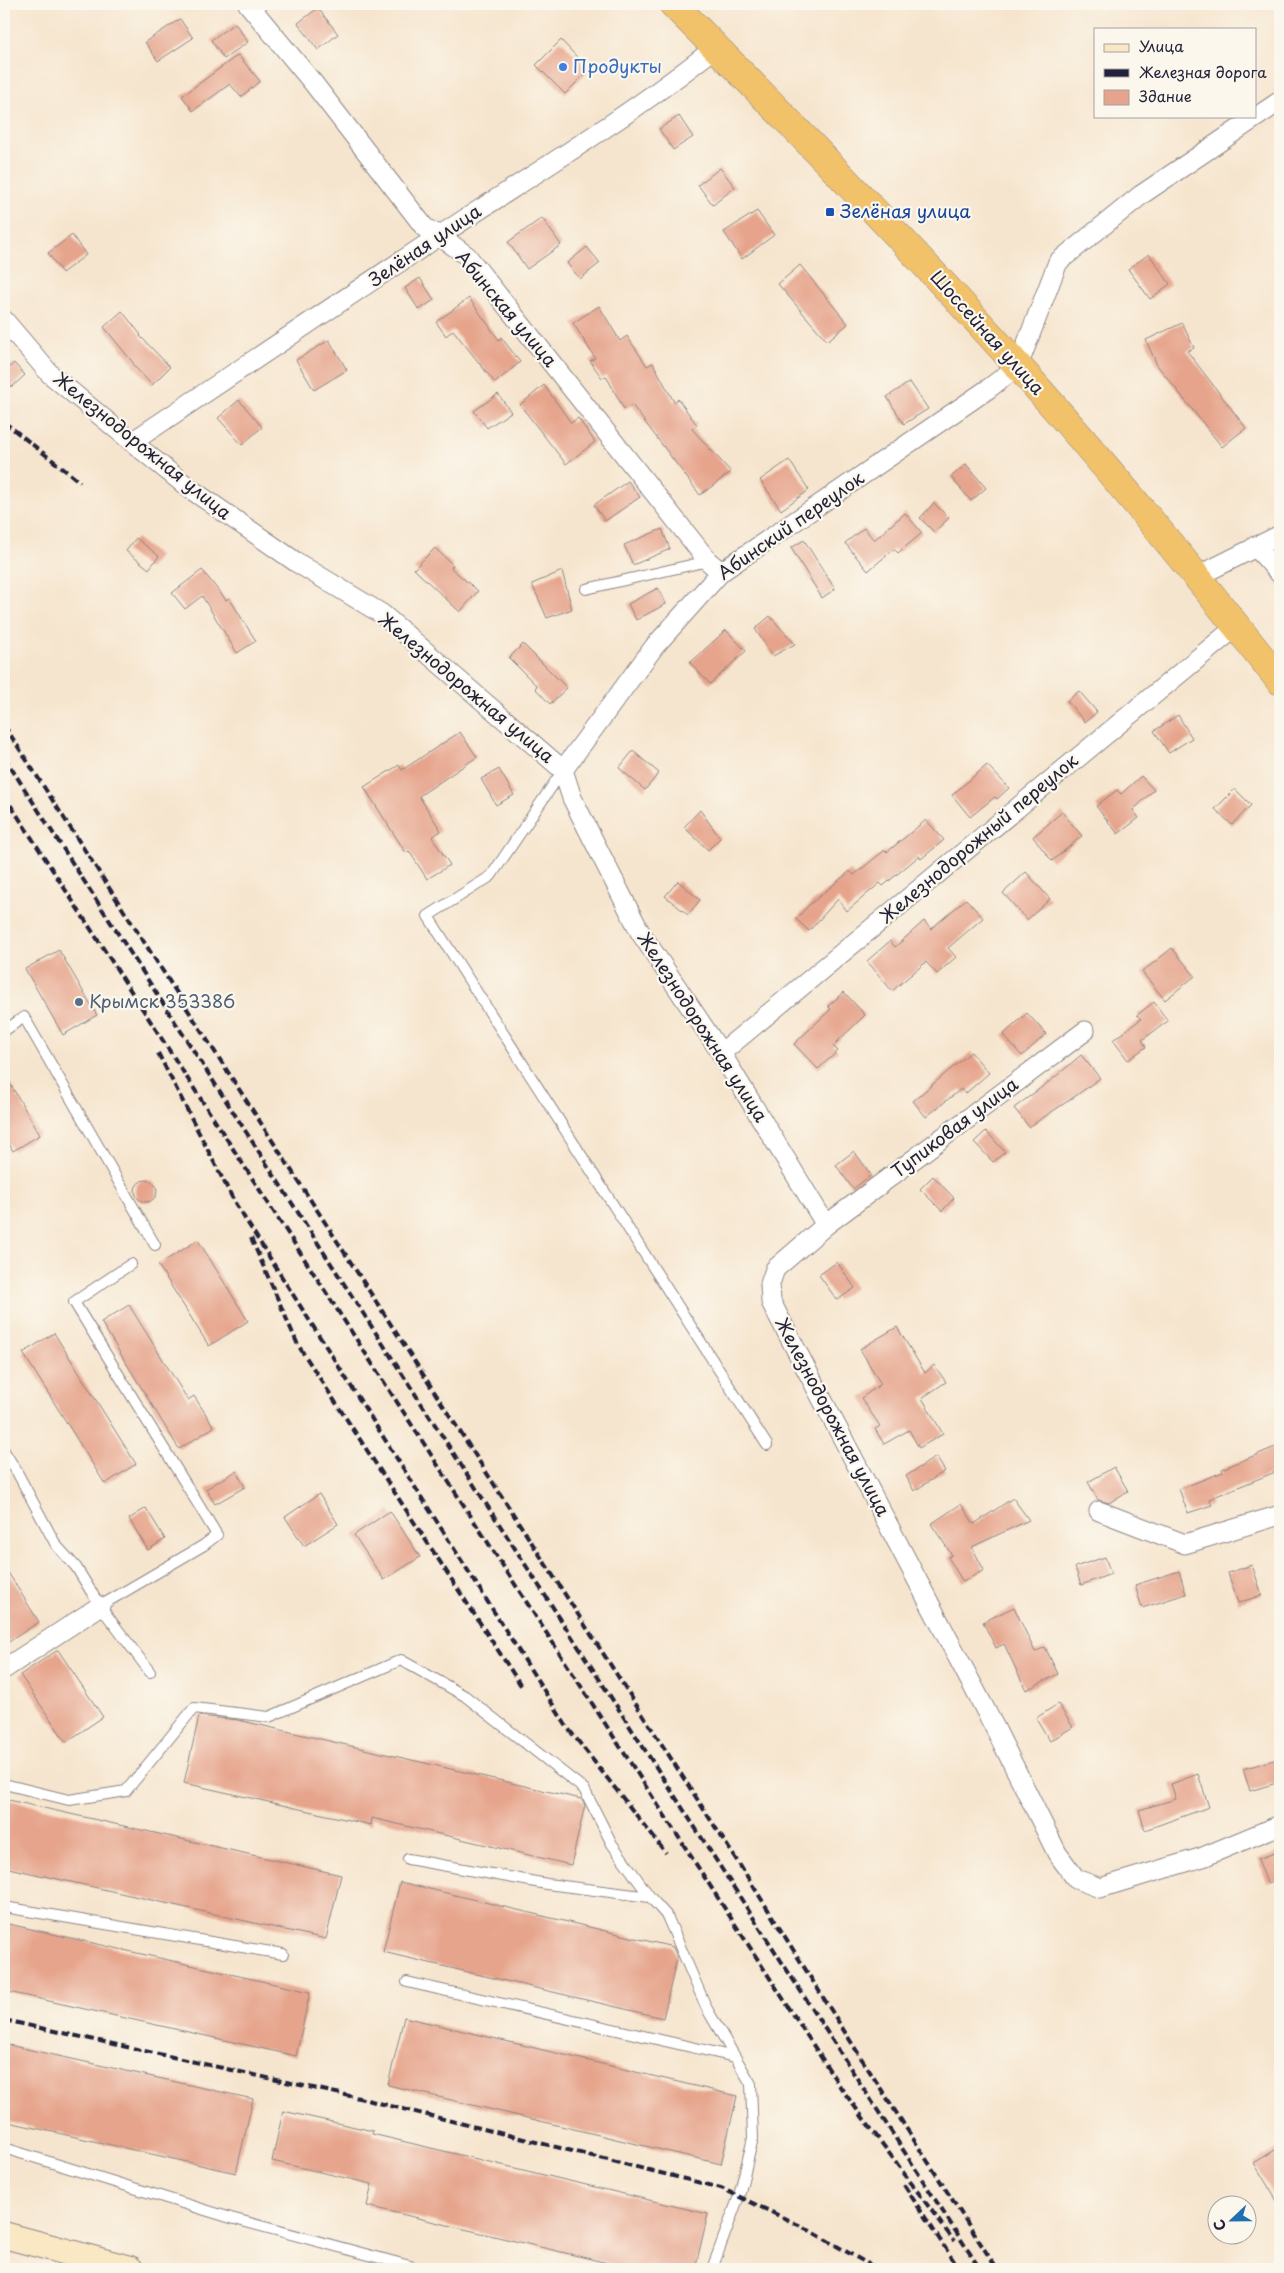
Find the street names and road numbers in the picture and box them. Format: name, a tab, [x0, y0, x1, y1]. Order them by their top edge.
street label: Зелёная улица	[362, 197, 486, 292]
street label: Абинская улица	[450, 244, 565, 373]
street label: Шоссейная улица	[925, 264, 1052, 401]
street label: Железнодорожная улица	[48, 364, 238, 526]
street label: Абинский переулок	[711, 464, 869, 586]
street label: Железнодорожная улица	[373, 605, 561, 769]
street label: Железнодорожный переулок	[873, 746, 1083, 929]
street label: Железнодорожная улица	[631, 926, 775, 1127]
street label: Тупиковая улица	[885, 1070, 1024, 1184]
street label: Железнодорожная улица	[769, 1312, 898, 1521]

